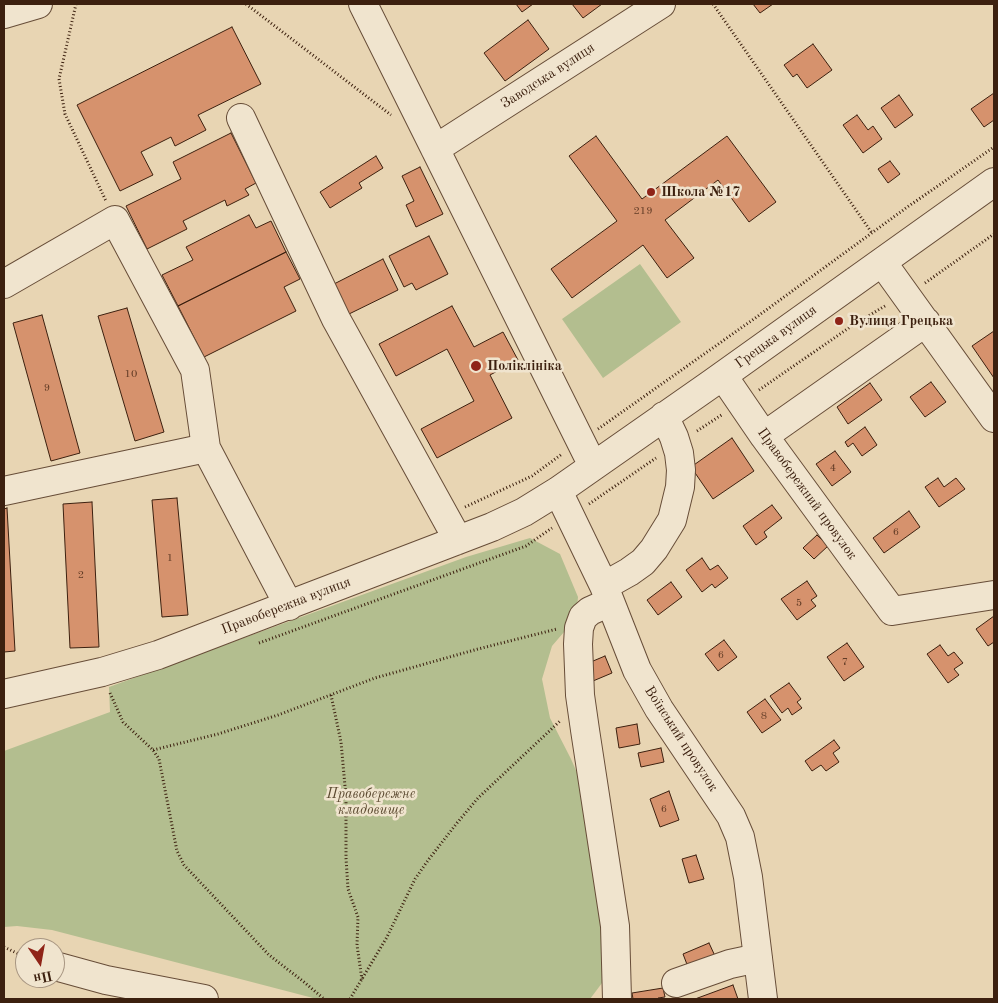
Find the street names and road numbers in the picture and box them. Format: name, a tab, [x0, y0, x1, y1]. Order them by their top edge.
street label: Заводська вулиця	[498, 39, 598, 113]
street label: Грецька вулиця	[732, 302, 820, 372]
street label: Правобережний провулок	[754, 425, 860, 563]
street label: Правобережна вулиця	[219, 574, 353, 638]
street label: Воїнський провулок	[641, 683, 721, 795]

